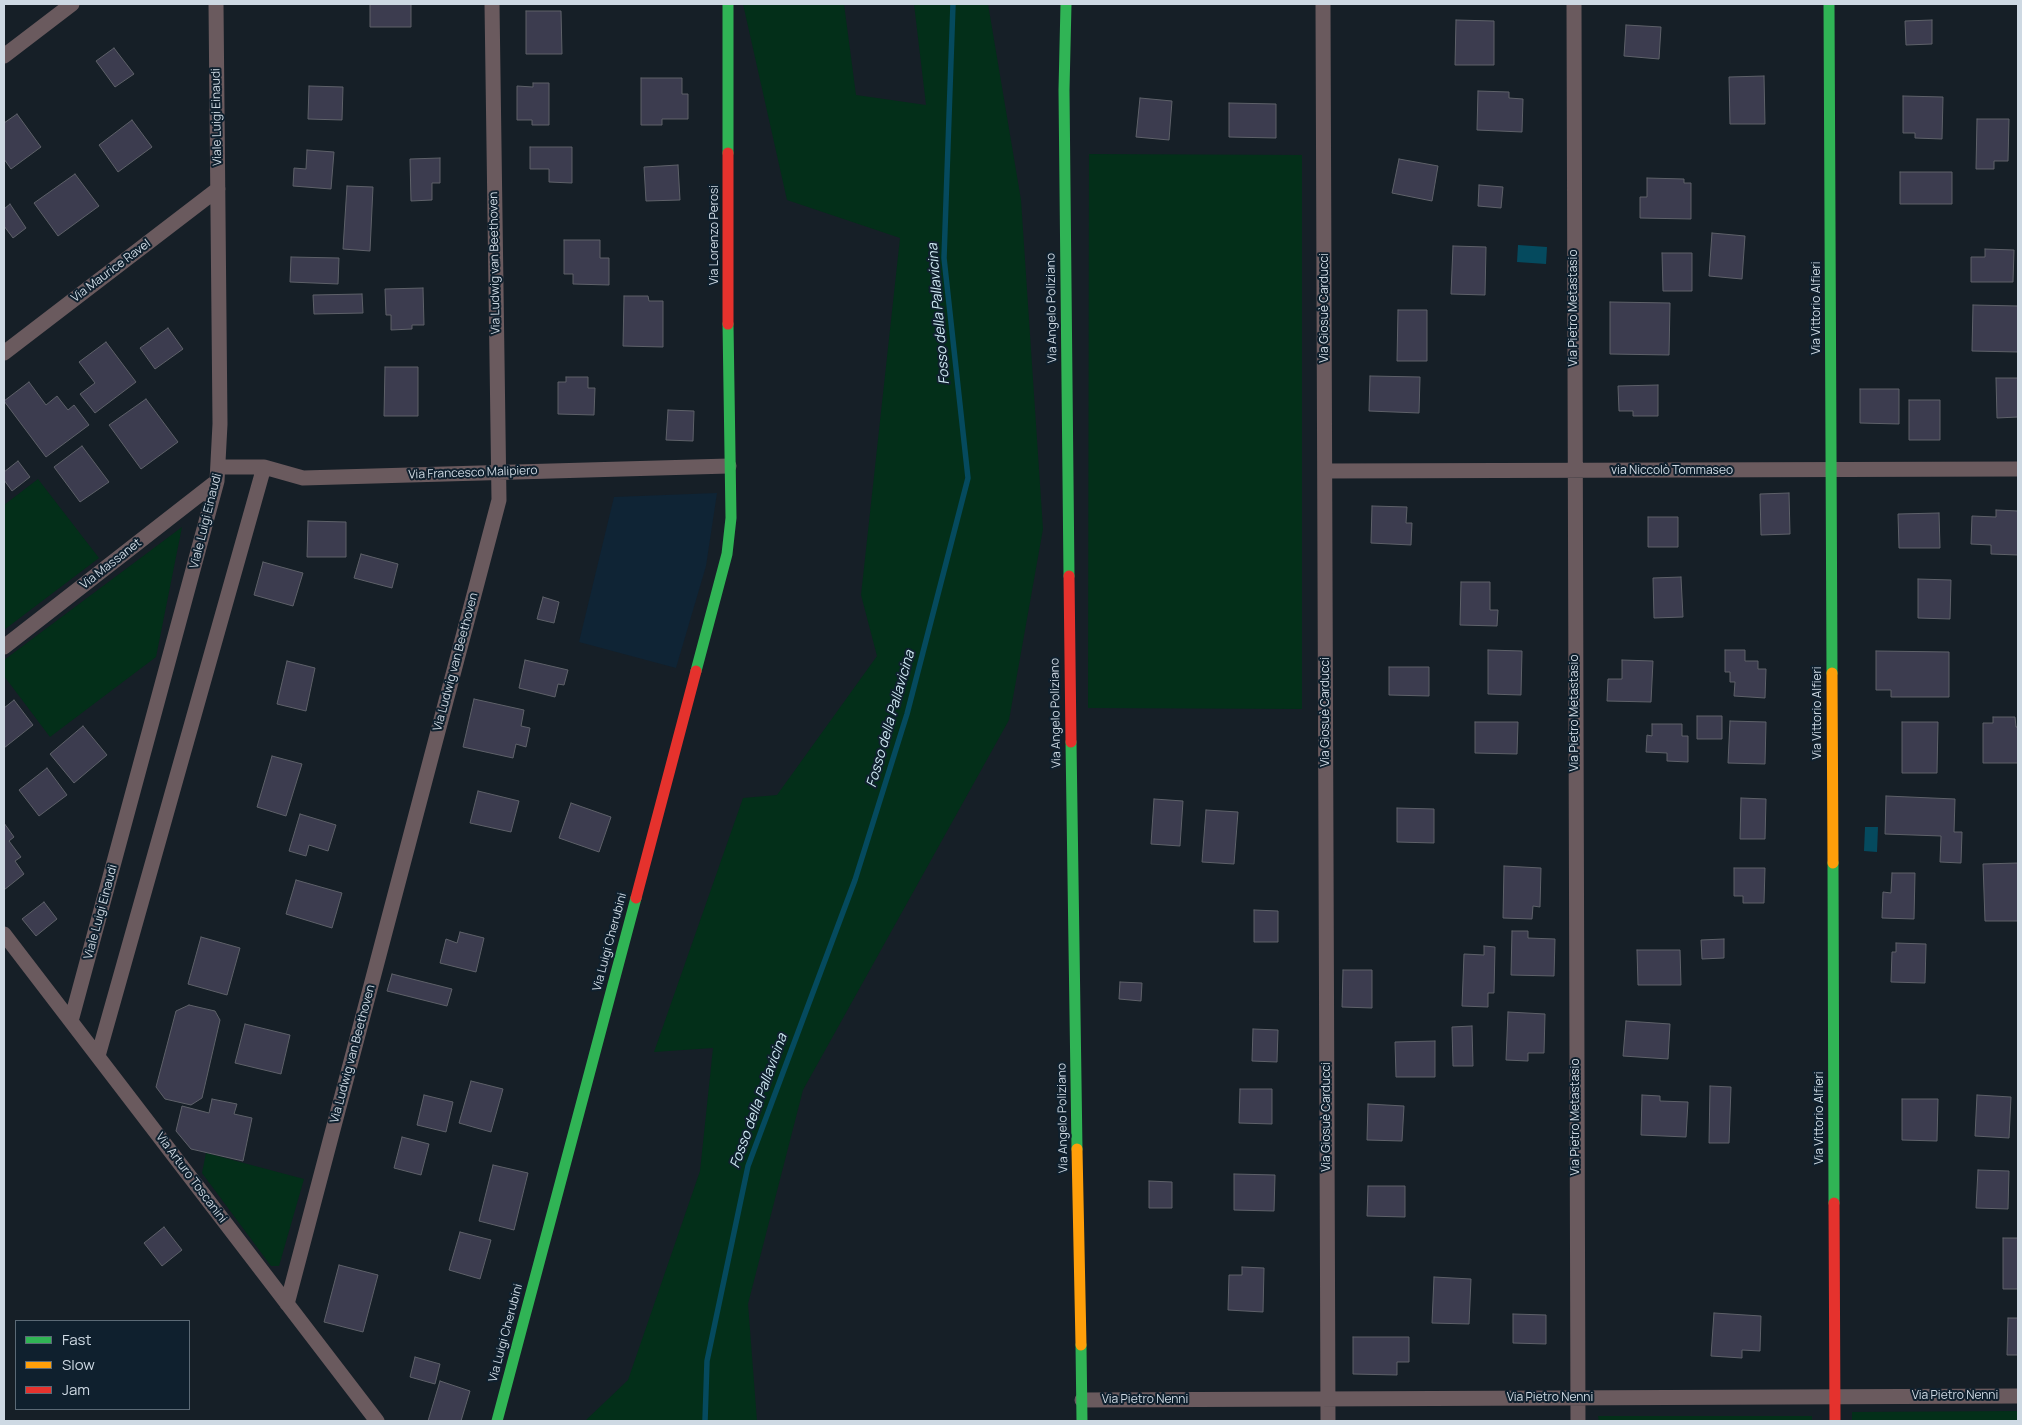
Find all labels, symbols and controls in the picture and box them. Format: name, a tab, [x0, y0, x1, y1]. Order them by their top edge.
street label: Viale Luigi Einaudi	[209, 68, 225, 166]
street label: Via Lorenzo Perosi	[708, 185, 722, 285]
street label: Via Ludwig van Beethoven	[487, 192, 503, 334]
street label: Via Maurice Ravel	[69, 237, 153, 305]
water label: Fosso della Pallavicina	[924, 243, 954, 385]
street label: Via Pietro Metastasio	[1567, 250, 1581, 366]
street label: Via Angelo Poliziano	[1044, 253, 1060, 363]
street label: Via Giosuè Carducci	[1318, 253, 1332, 363]
street label: Via Vittorio Alfieri	[1810, 261, 1824, 355]
street label: Via Francesco Malipiero	[408, 464, 538, 482]
street label: via Niccolò Tommaseo	[1611, 464, 1733, 478]
street label: Viale Luigi Einaudi	[187, 472, 225, 570]
street label: Via Massanet	[77, 536, 145, 592]
street label: Via Ludwig van Beethoven	[431, 591, 481, 733]
water label: Fosso della Pallavicina	[863, 649, 919, 789]
street label: Via Pietro Metastasio	[1568, 655, 1582, 771]
street label: Via Giosuè Carducci	[1319, 657, 1333, 767]
street label: Via Angelo Poliziano	[1048, 658, 1064, 768]
street label: Via Vittorio Alfieri	[1811, 666, 1825, 760]
street label: Viale Luigi Einaudi	[81, 863, 121, 961]
street label: Via Luigi Cherubini	[590, 891, 630, 993]
street label: Via Ludwig van Beethoven	[328, 983, 378, 1125]
water label: Fosso della Pallavicina	[727, 1032, 791, 1170]
street label: Via Pietro Metastasio	[1569, 1059, 1583, 1175]
street label: Via Giosuè Carducci	[1320, 1062, 1334, 1172]
street label: Via Angelo Poliziano	[1055, 1063, 1071, 1173]
street label: Via Vittorio Alfieri	[1813, 1071, 1827, 1165]
street label: Via Arturo Toscanini	[152, 1130, 230, 1226]
street label: Via Luigi Cherubini	[486, 1282, 526, 1384]
legend	[15, 1320, 190, 1410]
text: Fast	[62, 1329, 91, 1350]
text: Slow	[62, 1354, 95, 1375]
text: Jam	[62, 1379, 90, 1400]
street label: Via Pietro Nenni	[1912, 1389, 1998, 1403]
street label: Via Pietro Nenni	[1507, 1391, 1593, 1405]
street label: Via Pietro Nenni	[1102, 1393, 1188, 1407]

